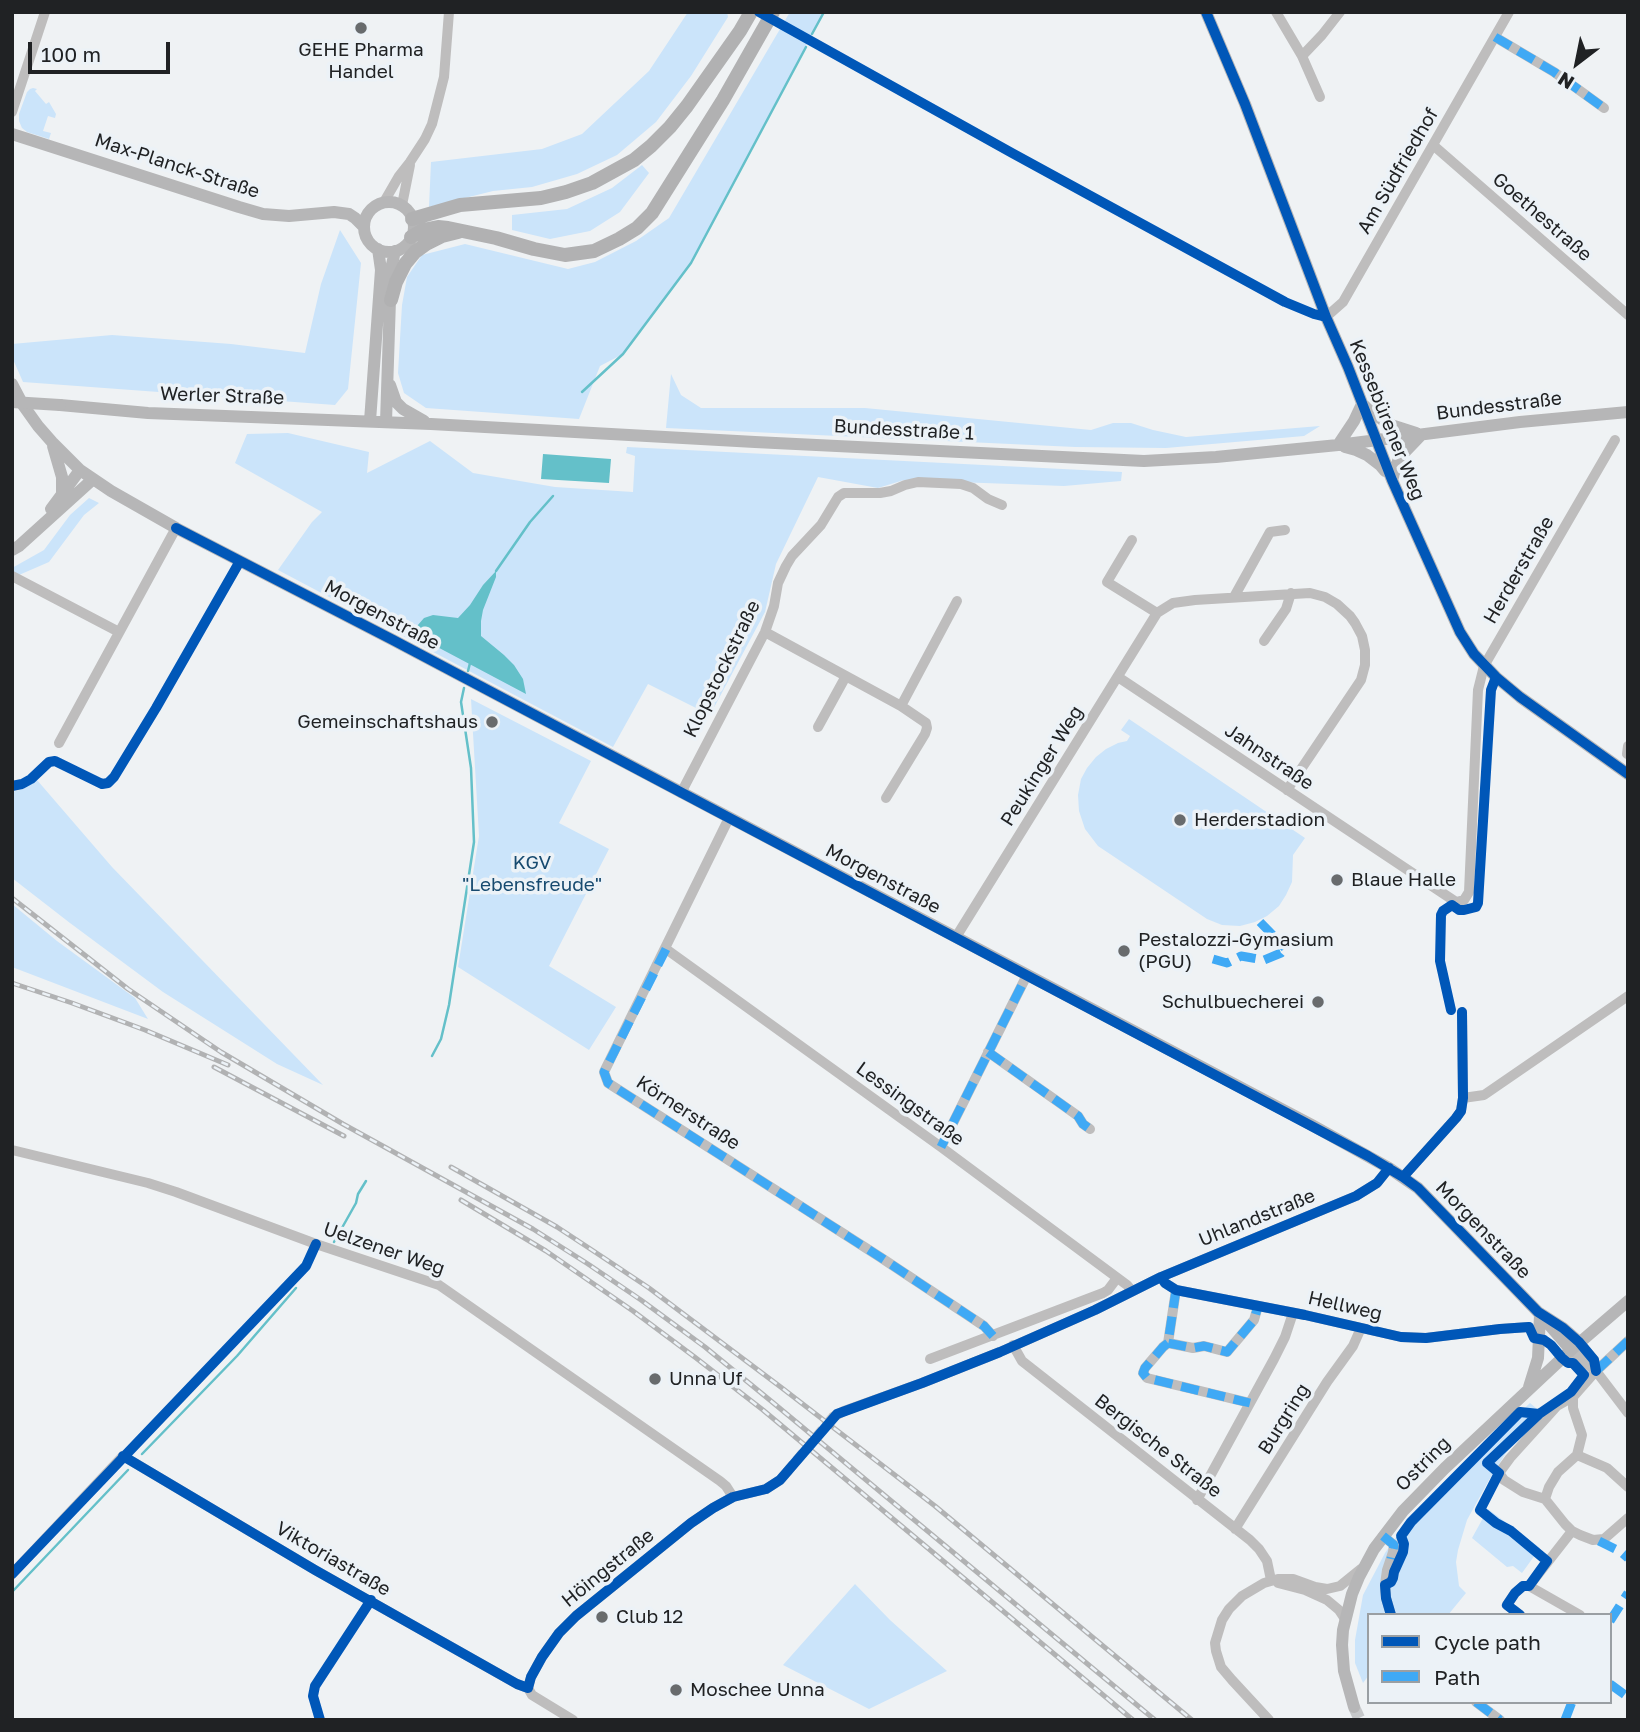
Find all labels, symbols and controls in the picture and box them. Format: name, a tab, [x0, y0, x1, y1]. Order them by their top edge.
marker: GEHE Pharma Handel	[353, 20, 369, 36]
scale bar	[32, 28, 173, 72]
north arrow	[1542, 28, 1612, 98]
place label: GEHE Pharma Handel	[298, 39, 424, 83]
text: 100 m	[41, 41, 101, 67]
text: N	[1553, 68, 1578, 95]
street label: Am Südfriedhof	[1353, 104, 1443, 238]
street label: Max-Planck-Straße	[92, 129, 262, 203]
street label: Goethestraße	[1488, 168, 1596, 266]
street label: Kessebürener Weg	[1344, 336, 1430, 504]
street label: Werler Straße	[159, 382, 285, 410]
street label: Bundesstraße	[1435, 387, 1563, 425]
street label: Bundesstraße 1	[833, 415, 975, 445]
street label: Herderstraße	[1479, 512, 1559, 628]
street label: Morgenstraße	[321, 575, 443, 655]
street label: Klopstockstraße	[679, 597, 765, 741]
street label: Peukinger Weg	[996, 702, 1088, 830]
place label: Gemeinschaftshaus	[297, 711, 478, 733]
marker: Gemeinschaftshaus	[484, 714, 500, 730]
street label: Jahnstraße	[1220, 719, 1318, 795]
place label: Herderstadion	[1194, 809, 1325, 831]
marker: Herderstadion	[1172, 812, 1188, 828]
street label: Morgenstraße	[822, 839, 944, 919]
park label: KGV "Lebensfreude"	[462, 852, 602, 896]
place label: Blaue Halle	[1351, 869, 1456, 891]
marker: Blaue Halle	[1329, 872, 1345, 888]
place label: Pestalozzi-Gymasium (PGU)	[1138, 929, 1334, 973]
marker: Pestalozzi-Gymasium (PGU)	[1116, 943, 1132, 959]
place label: Schulbuecherei	[1162, 991, 1304, 1013]
marker: Schulbuecherei	[1310, 994, 1326, 1010]
street label: Lessingstraße	[852, 1057, 968, 1151]
street label: Körnerstraße	[632, 1071, 744, 1155]
street label: Morgenstraße	[1431, 1176, 1535, 1284]
street label: Uhlandstraße	[1196, 1184, 1318, 1252]
street label: Uelzener Weg	[320, 1218, 448, 1280]
street label: Hellweg	[1306, 1286, 1384, 1326]
place label: Unna Uf	[669, 1368, 743, 1390]
marker: Unna Uf	[647, 1371, 663, 1387]
street label: Burgring	[1253, 1379, 1315, 1459]
street label: Bergische Straße	[1090, 1389, 1226, 1503]
street label: Ostring	[1391, 1432, 1455, 1496]
street label: Viktoriastraße	[272, 1517, 394, 1601]
street label: Höingstraße	[557, 1524, 659, 1612]
place label: Club 12	[616, 1606, 683, 1628]
marker: Club 12	[594, 1609, 610, 1625]
legend	[1367, 1613, 1612, 1704]
text: Cycle path	[1434, 1629, 1541, 1655]
text: Path	[1434, 1664, 1481, 1690]
place label: Moschee Unna	[690, 1679, 825, 1701]
marker: Moschee Unna	[668, 1682, 684, 1698]

